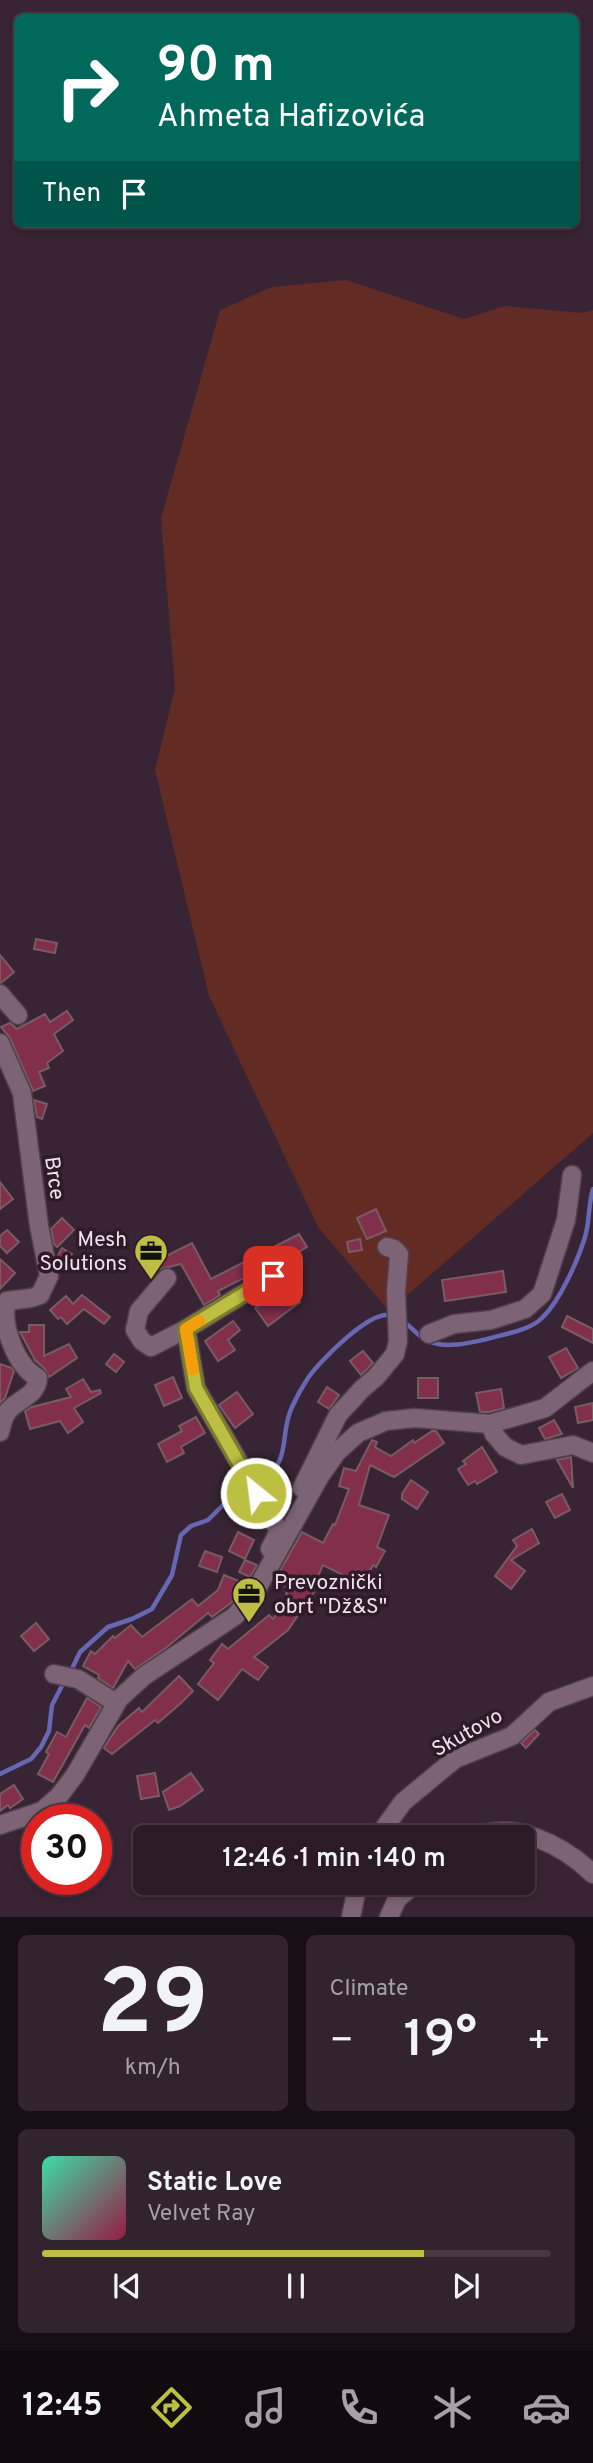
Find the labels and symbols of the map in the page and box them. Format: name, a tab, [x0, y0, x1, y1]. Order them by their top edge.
street label: Brce	[37, 1155, 70, 1202]
place label: Mesh Solutions	[40, 1227, 127, 1278]
office icon: Mesh Solutions	[132, 1232, 170, 1281]
pin	[243, 1246, 303, 1306]
position arrow	[219, 1456, 293, 1530]
place label: Prevoznički obrt "Dž&S"	[274, 1570, 387, 1621]
office icon: Prevoznički obrt "Dž&S"	[230, 1575, 268, 1624]
street label: Skutovo	[428, 1703, 508, 1764]
speed limit sign: 30	[21, 1804, 112, 1895]

